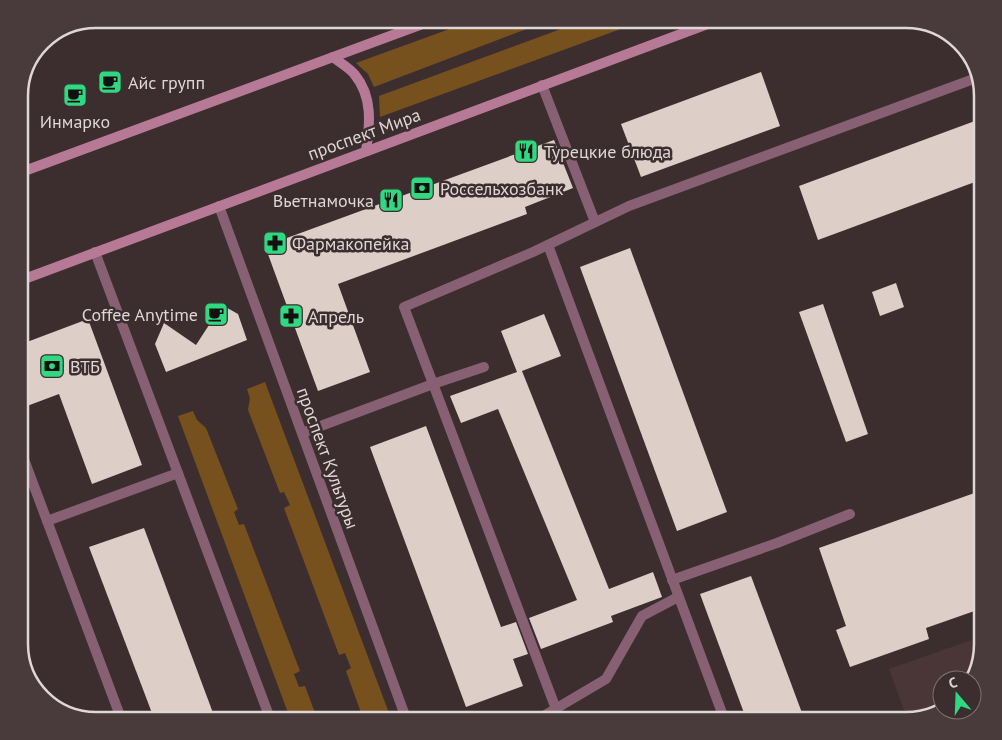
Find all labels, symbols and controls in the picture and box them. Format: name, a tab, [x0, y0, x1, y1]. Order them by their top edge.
cafe icon: Айс групп	[97, 69, 123, 95]
place label: Айс групп	[128, 71, 205, 94]
cafe icon: Инмарко	[62, 82, 88, 108]
street label: проспект Мира	[304, 103, 424, 165]
place label: Инмарко	[40, 110, 110, 133]
restaurant icon: Турецкие блюда	[513, 138, 539, 164]
place label: Турецкие блюда	[544, 140, 671, 163]
bank icon: Россельхозбанк	[409, 175, 435, 201]
place label: Россельхозбанк	[440, 177, 564, 200]
restaurant icon: Вьетнамочка	[378, 187, 404, 213]
place label: Вьетнамочка	[273, 189, 374, 212]
pharmacy icon: Фармакопейка	[262, 230, 288, 256]
place label: Фармакопейка	[292, 232, 409, 255]
cafe icon: Coffee Anytime	[203, 301, 229, 327]
place label: Coffee Anytime	[82, 303, 198, 326]
pharmacy icon: Апрель	[278, 303, 304, 329]
place label: Апрель	[308, 305, 364, 328]
bank icon: ВТБ	[39, 353, 65, 379]
place label: ВТБ	[70, 355, 100, 378]
street label: проспект Культуры	[292, 384, 364, 532]
north arrow	[932, 670, 982, 720]
text: С	[946, 673, 960, 692]

